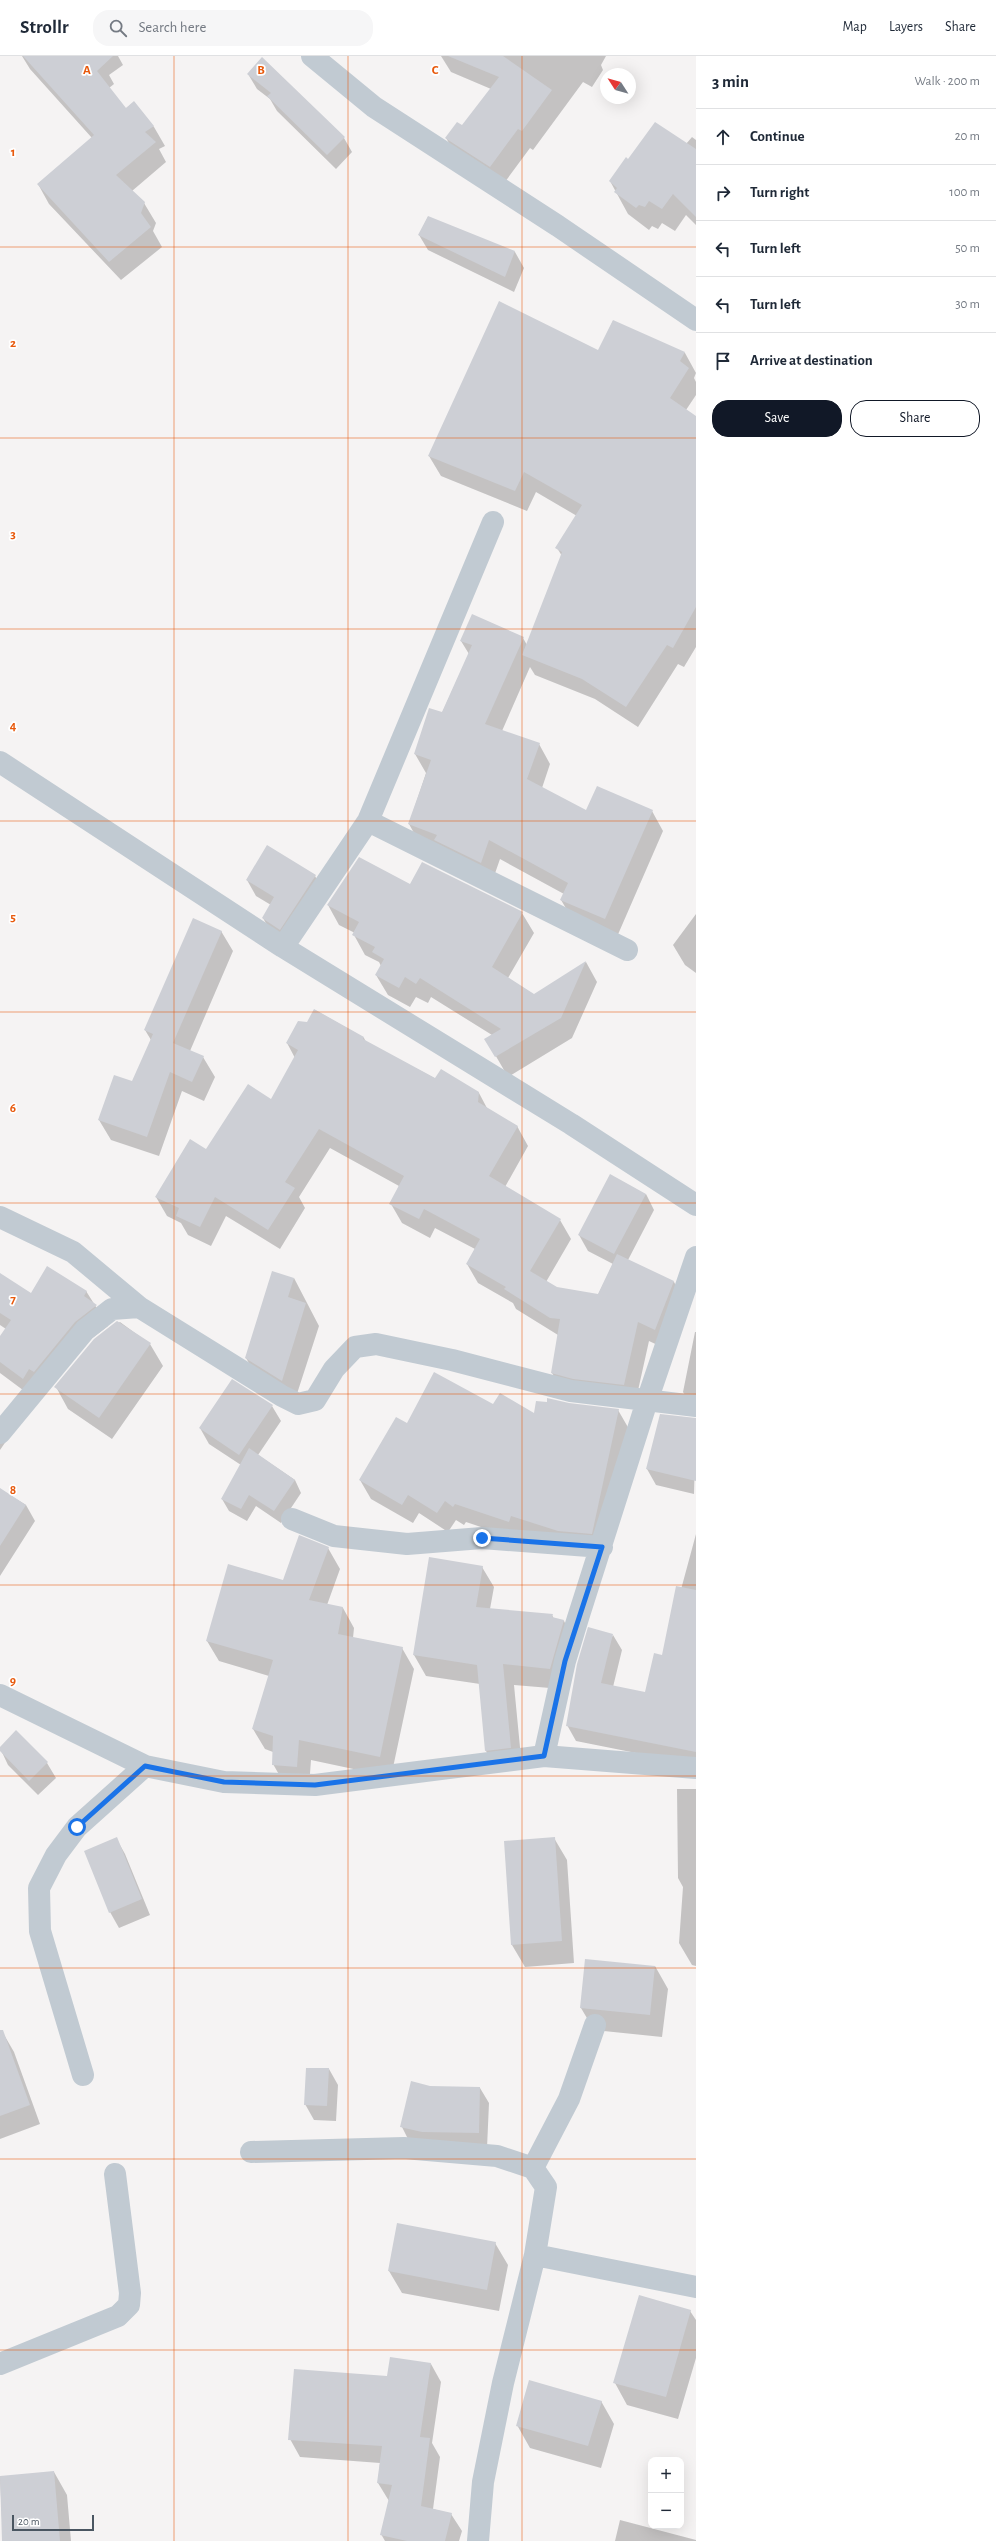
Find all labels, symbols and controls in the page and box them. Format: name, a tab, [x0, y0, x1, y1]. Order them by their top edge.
search box	[93, 10, 373, 46]
icon: search	[107, 17, 129, 39]
text: Strollr	[20, 18, 69, 37]
text: Search here	[139, 20, 206, 35]
text: Map	[842, 20, 867, 34]
text: Layers	[889, 20, 923, 34]
text: Share	[945, 20, 976, 34]
text: A	[83, 64, 91, 77]
text: B	[257, 64, 265, 77]
text: C	[432, 64, 439, 77]
north arrow	[600, 68, 636, 104]
text: 3 min	[712, 73, 749, 90]
text: Walk · 200 m	[914, 75, 980, 88]
icon: ahead	[712, 126, 734, 148]
text: Continue	[750, 129, 805, 144]
text: 20 m	[955, 130, 980, 143]
text: 1	[11, 146, 15, 159]
icon: right	[712, 182, 734, 204]
text: Turn right	[750, 185, 809, 200]
text: 100 m	[949, 186, 980, 199]
icon: left	[712, 238, 734, 260]
text: Turn left	[750, 241, 801, 256]
text: 50 m	[955, 242, 980, 255]
icon: left	[712, 294, 734, 316]
text: Turn left	[750, 297, 801, 312]
text: 30 m	[955, 298, 980, 311]
text: 2	[10, 337, 16, 350]
icon: arrive	[712, 350, 734, 372]
text: Arrive at destination	[750, 353, 873, 368]
button: Save	[712, 400, 842, 437]
button: Share	[850, 400, 980, 437]
text: 3	[10, 528, 16, 541]
text: 4	[10, 720, 17, 733]
text: 5	[10, 911, 16, 924]
text: 6	[10, 1102, 16, 1115]
text: 7	[10, 1293, 16, 1306]
text: 8	[10, 1484, 16, 1497]
route end	[473, 1529, 491, 1547]
text: 9	[10, 1675, 16, 1688]
route start	[68, 1818, 86, 1836]
map controls	[648, 2457, 684, 2529]
button: +	[648, 2457, 684, 2493]
button: −	[648, 2493, 684, 2529]
scale bar	[12, 2513, 94, 2532]
text: 20 m	[18, 2516, 39, 2527]

